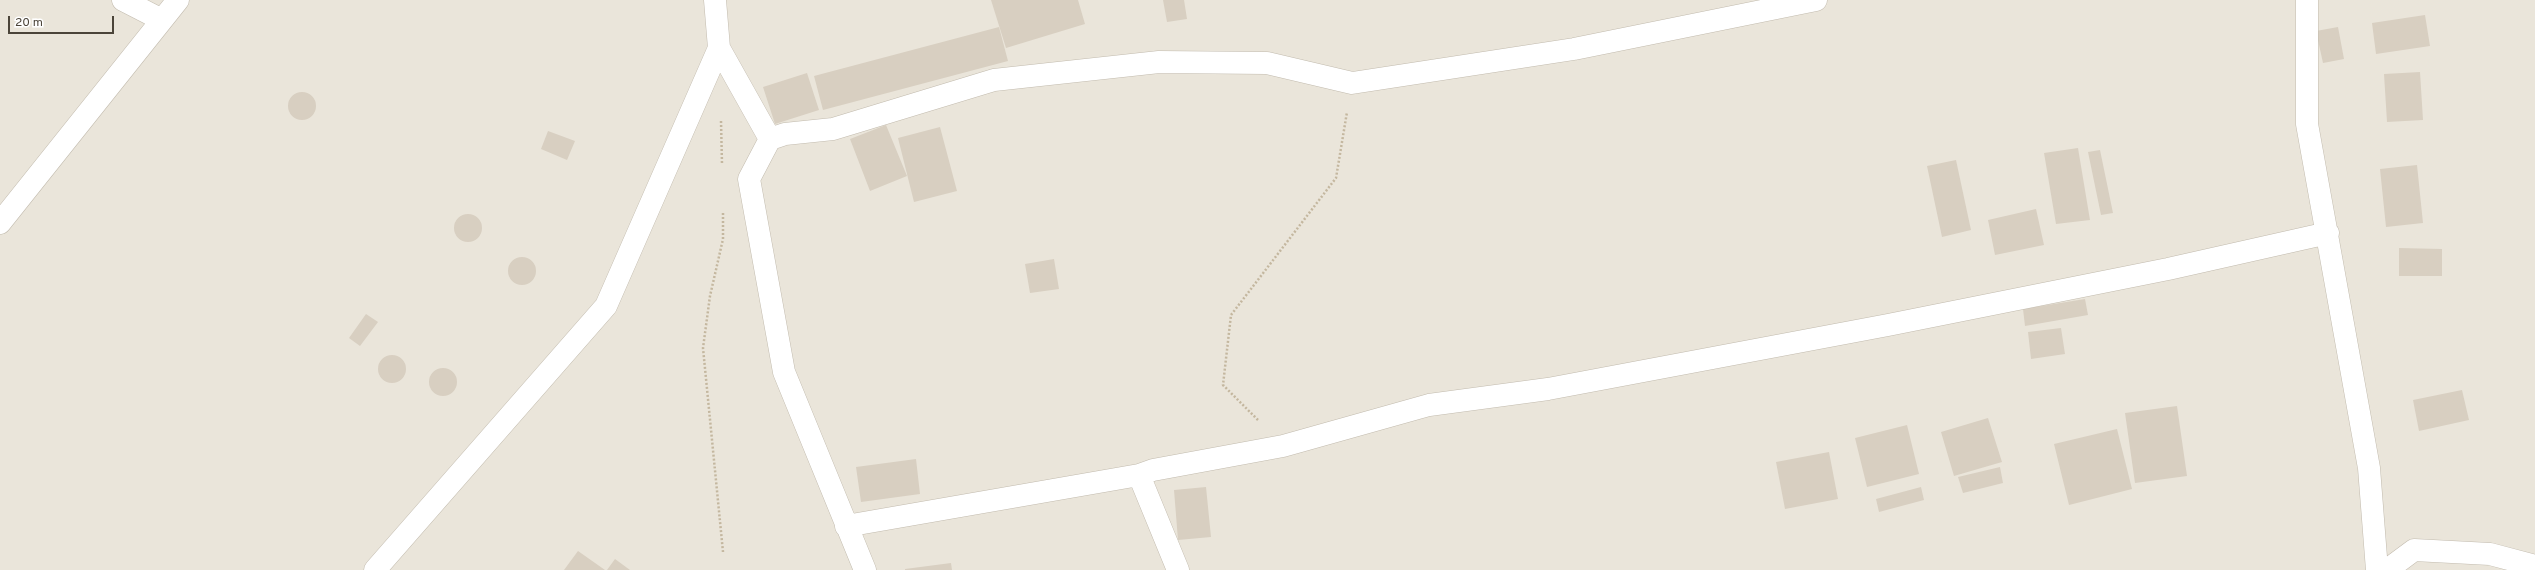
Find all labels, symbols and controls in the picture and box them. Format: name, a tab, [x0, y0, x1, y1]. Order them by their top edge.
scale bar	[10, 8, 116, 34]
text: 20 m	[15, 15, 43, 31]

